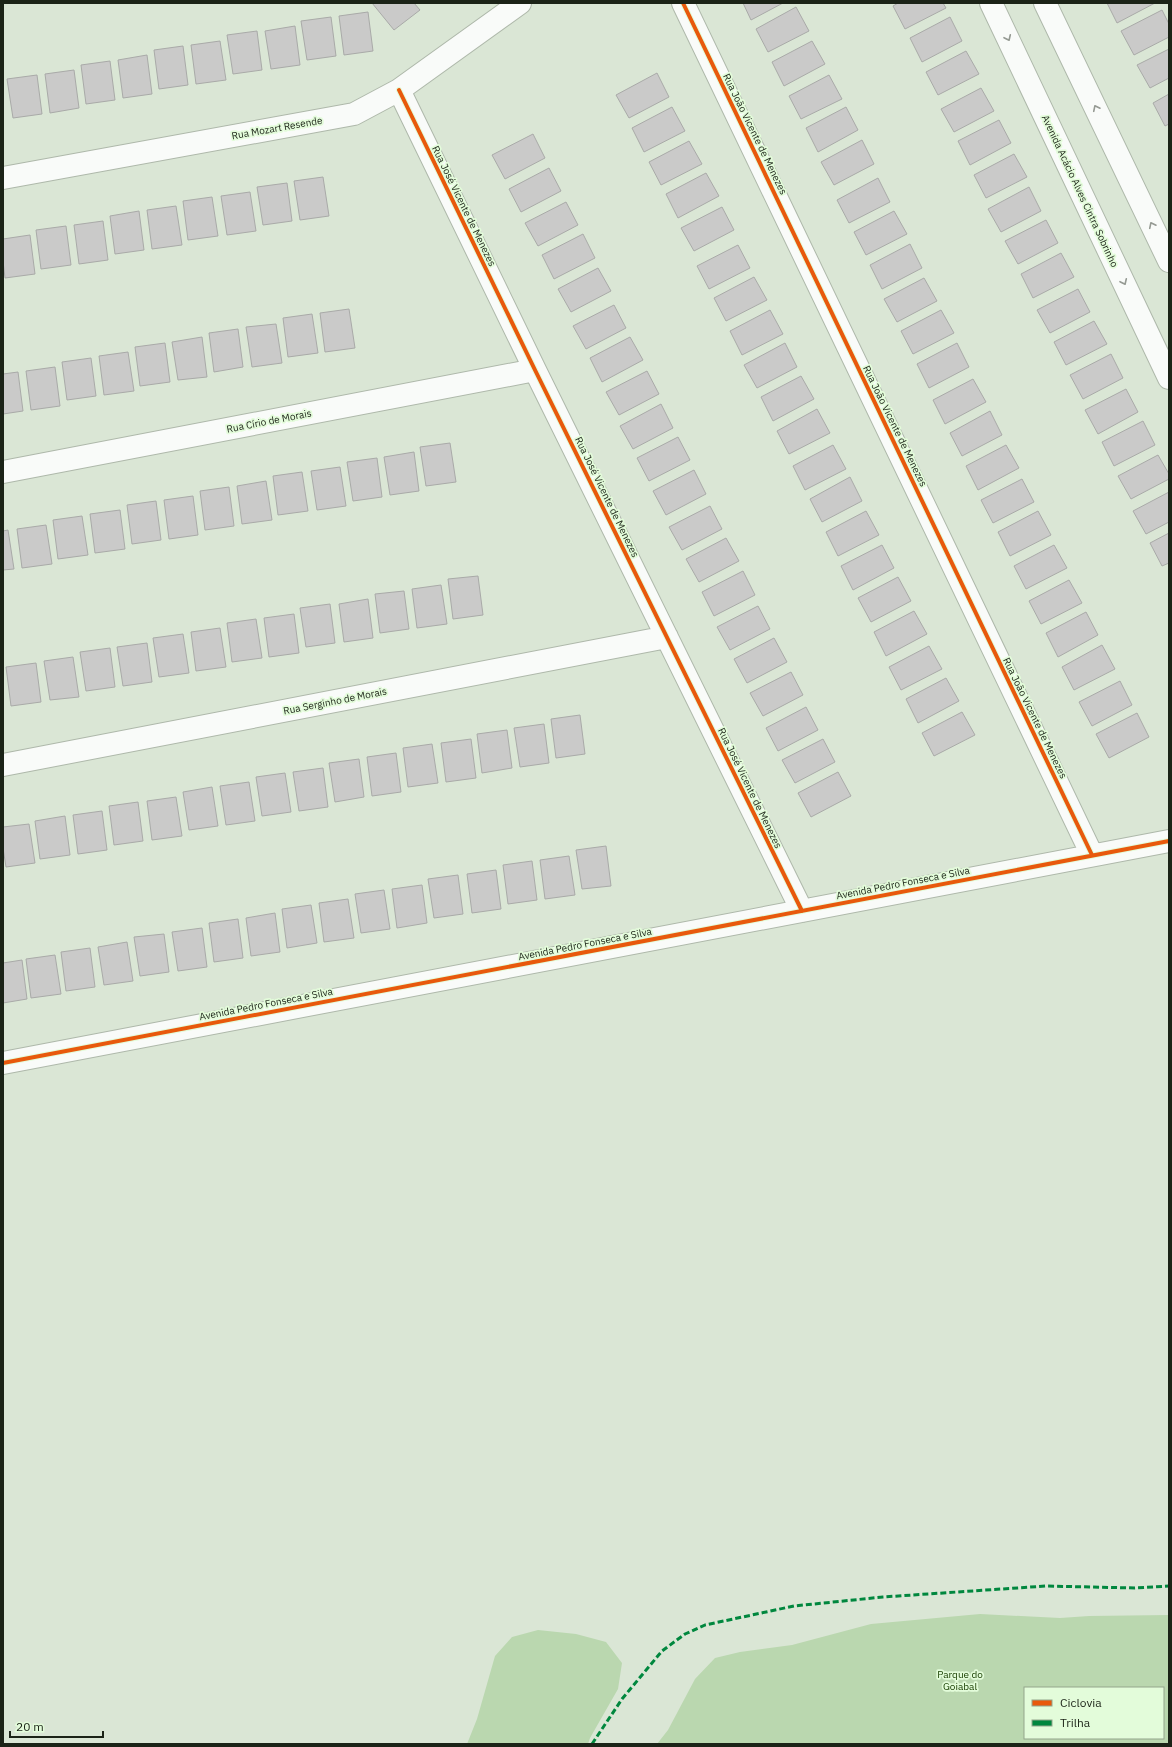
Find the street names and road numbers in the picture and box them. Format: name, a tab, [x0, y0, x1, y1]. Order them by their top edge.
street label: Rua João Vicente de Menezes	[720, 71, 790, 197]
street label: Avenida Acácio Alves Cintra Sobrinho	[1039, 113, 1121, 270]
street label: Rua Mozart Resende	[231, 114, 324, 142]
street label: Rua José Vicente de Menezes	[429, 144, 499, 269]
street label: Rua João Vicente de Menezes	[860, 363, 930, 489]
street label: Rua Círio de Morais	[225, 406, 313, 436]
street label: Rua José Vicente de Menezes	[572, 435, 642, 560]
street label: Rua João Vicente de Menezes	[1000, 655, 1070, 781]
street label: Rua Serginho de Morais	[282, 685, 388, 717]
street label: Rua José Vicente de Menezes	[715, 726, 785, 851]
street label: Avenida Pedro Fonseca e Silva	[835, 864, 971, 902]
street label: Avenida Pedro Fonseca e Silva	[517, 925, 653, 963]
street label: Avenida Pedro Fonseca e Silva	[198, 985, 334, 1023]

